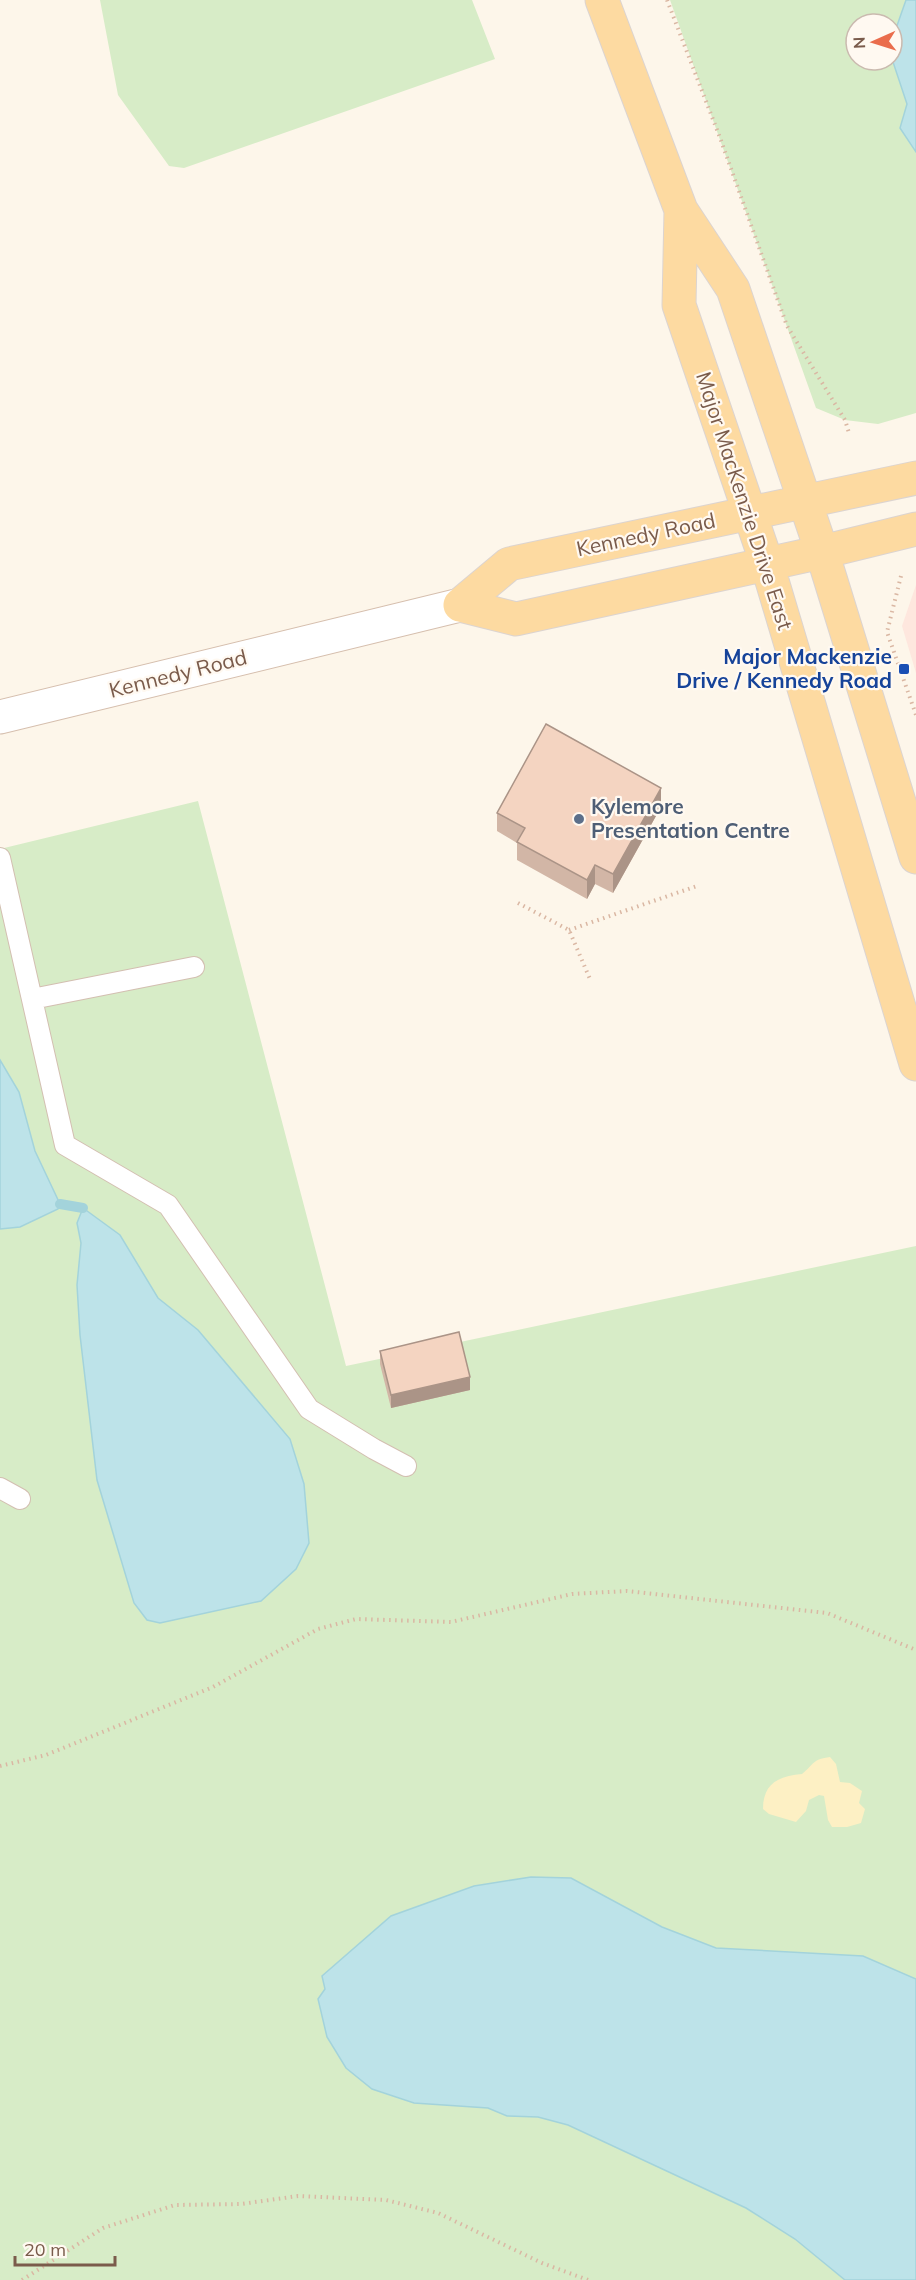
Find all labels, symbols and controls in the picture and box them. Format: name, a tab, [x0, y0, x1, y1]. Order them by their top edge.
north arrow	[844, 12, 904, 72]
text: N	[849, 36, 869, 49]
street label: Major MacKenzie Drive East	[691, 368, 799, 633]
street label: Kennedy Road	[574, 507, 718, 561]
street label: Kennedy Road	[106, 643, 249, 703]
place label: Major Mackenzie Drive / Kennedy Road	[676, 643, 892, 693]
marker: Major Mackenzie Drive / Kennedy Road	[897, 662, 911, 676]
place label: Kylemore Presentation Centre	[591, 793, 790, 843]
marker: Kylemore Presentation Centre	[572, 812, 586, 826]
scale bar	[15, 2229, 116, 2267]
text: 20 m	[24, 2238, 66, 2261]

